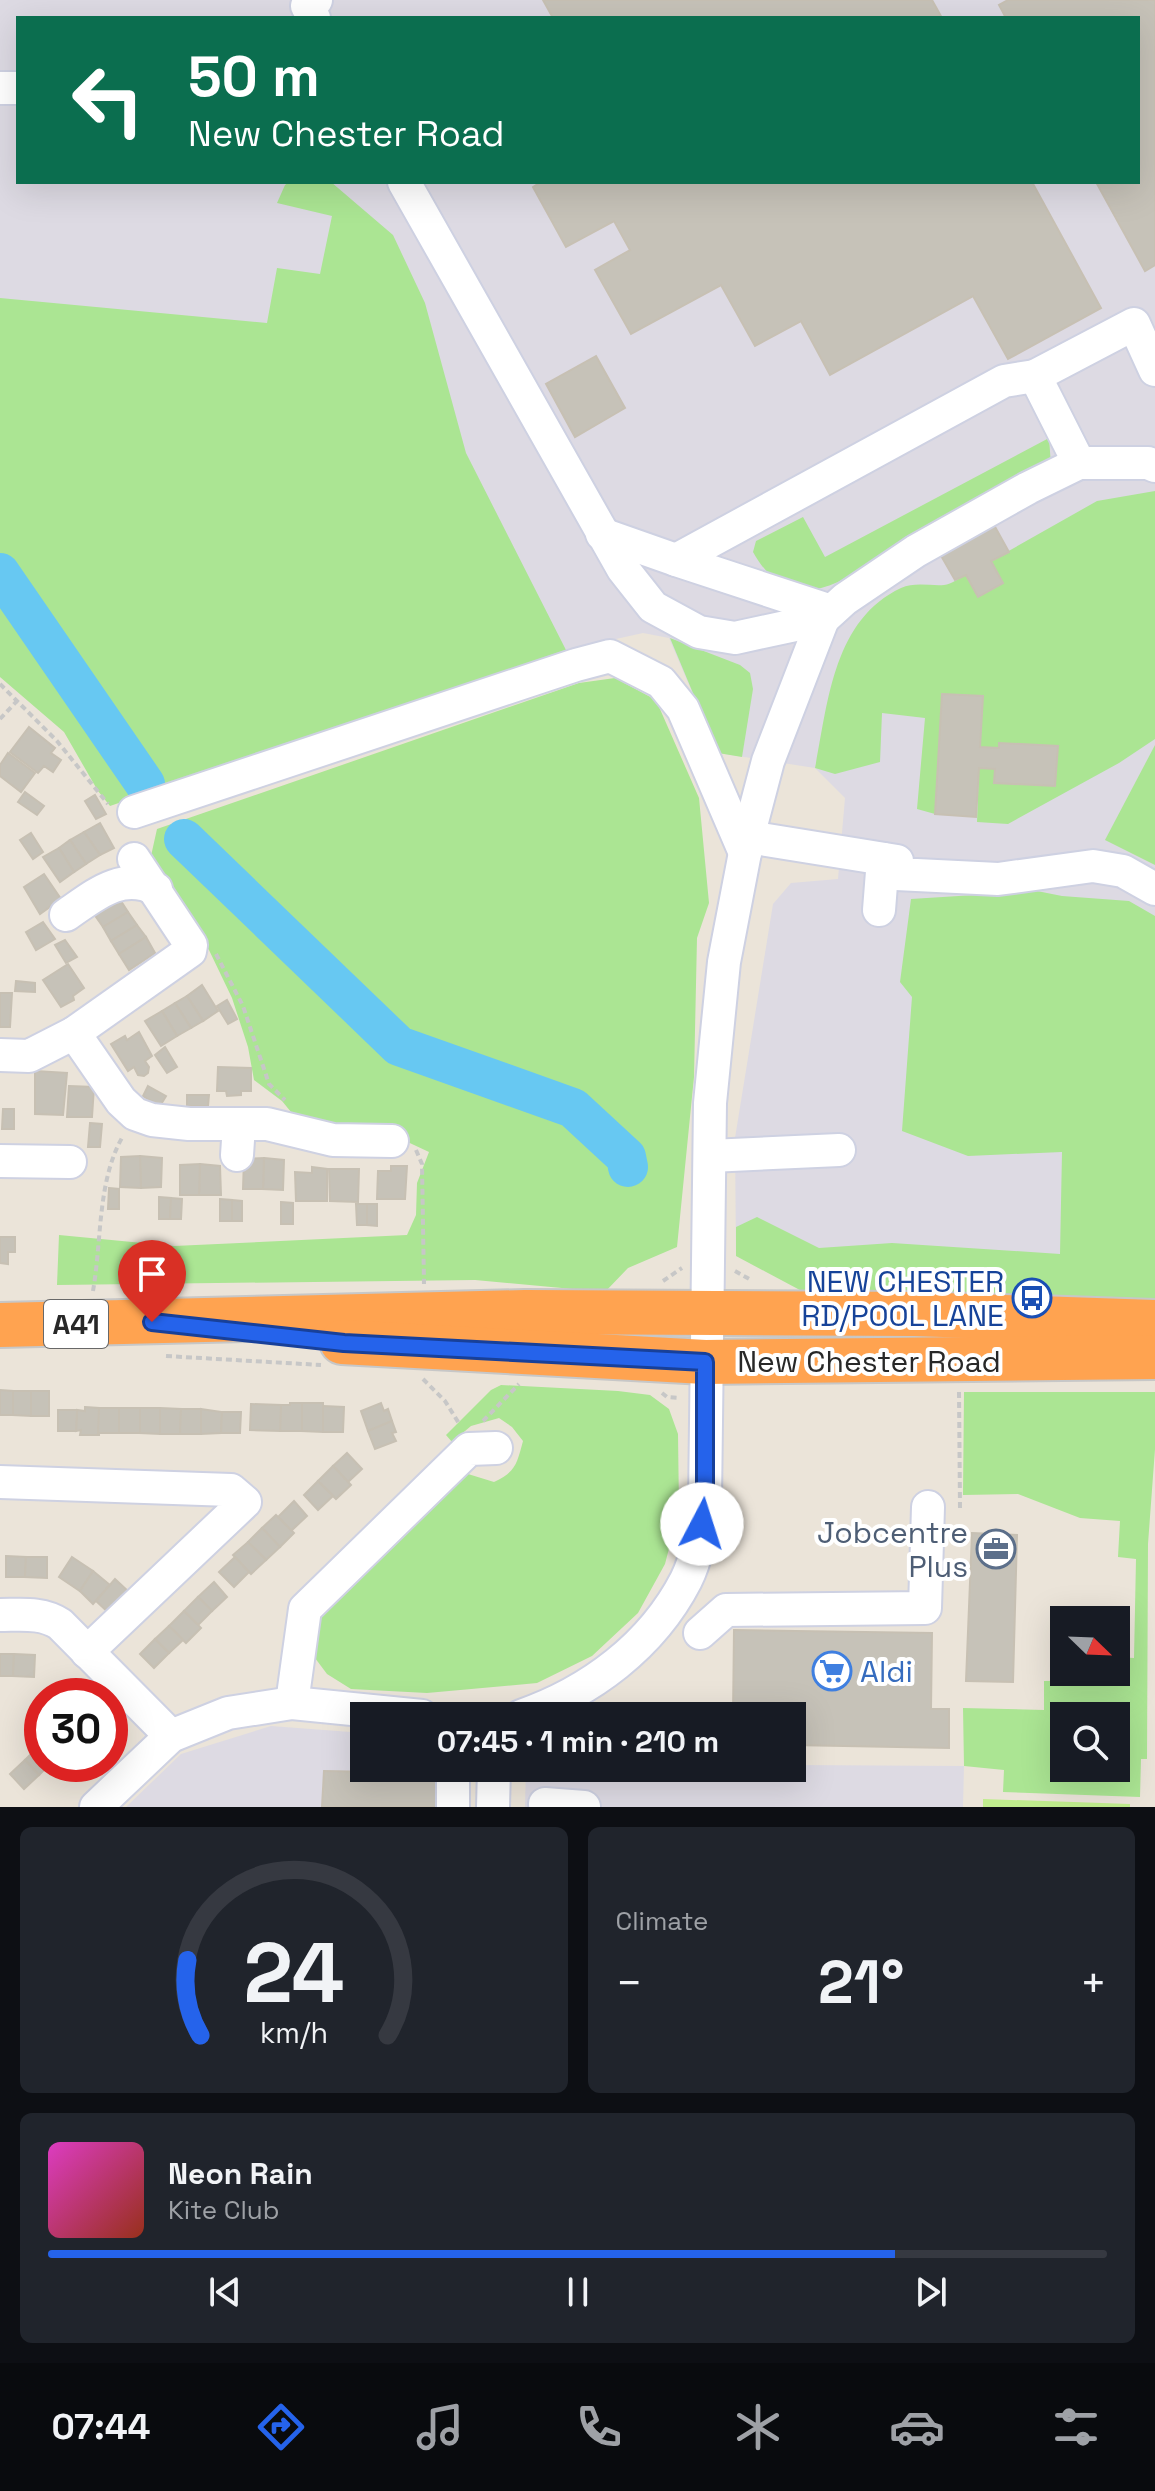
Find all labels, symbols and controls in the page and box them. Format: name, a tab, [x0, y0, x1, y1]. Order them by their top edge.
text: 50 m	[188, 41, 320, 112]
icon: left	[56, 48, 160, 152]
text: New Chester Road	[188, 111, 504, 157]
pin	[118, 1240, 186, 1322]
icon: arrive	[130, 1252, 174, 1296]
place label: NEW CHESTER RD/POOL LANE	[801, 1262, 1004, 1335]
bus stop icon: NEW CHESTER RD/POOL LANE	[1011, 1277, 1053, 1319]
road number: A41	[44, 1300, 108, 1348]
street label: New Chester Road	[737, 1342, 1001, 1381]
position arrow	[660, 1482, 744, 1566]
place label: Jobcentre Plus	[817, 1513, 968, 1586]
office icon: Jobcentre Plus	[975, 1528, 1017, 1570]
north arrow	[1050, 1606, 1130, 1686]
map controls	[1050, 1606, 1130, 1782]
supermarket icon: Aldi	[811, 1650, 853, 1692]
place label: Aldi	[860, 1652, 913, 1691]
speed limit sign: 30	[24, 1678, 128, 1782]
button: search	[1050, 1702, 1130, 1782]
text: 07:45 · 1 min · 210 m	[437, 1722, 719, 1761]
text: Climate	[616, 1904, 708, 1938]
text: 24	[243, 1920, 344, 2026]
text: 21°	[818, 1944, 904, 2021]
text: −	[616, 1955, 643, 2011]
text: +	[1080, 1955, 1107, 2011]
text: km/h	[260, 2015, 328, 2051]
text: Neon Rain	[168, 2154, 313, 2193]
text: Kite Club	[168, 2193, 280, 2227]
icon: previous	[203, 2270, 247, 2314]
icon: pause	[556, 2270, 600, 2314]
icon: next	[909, 2270, 953, 2314]
icon: directions	[253, 2399, 309, 2455]
icon: music	[412, 2399, 468, 2455]
icon: phone	[571, 2399, 627, 2455]
icon: climate	[730, 2399, 786, 2455]
icon: car	[889, 2399, 945, 2455]
icon: filters	[1048, 2399, 1104, 2455]
text: 07:44	[51, 2404, 151, 2450]

